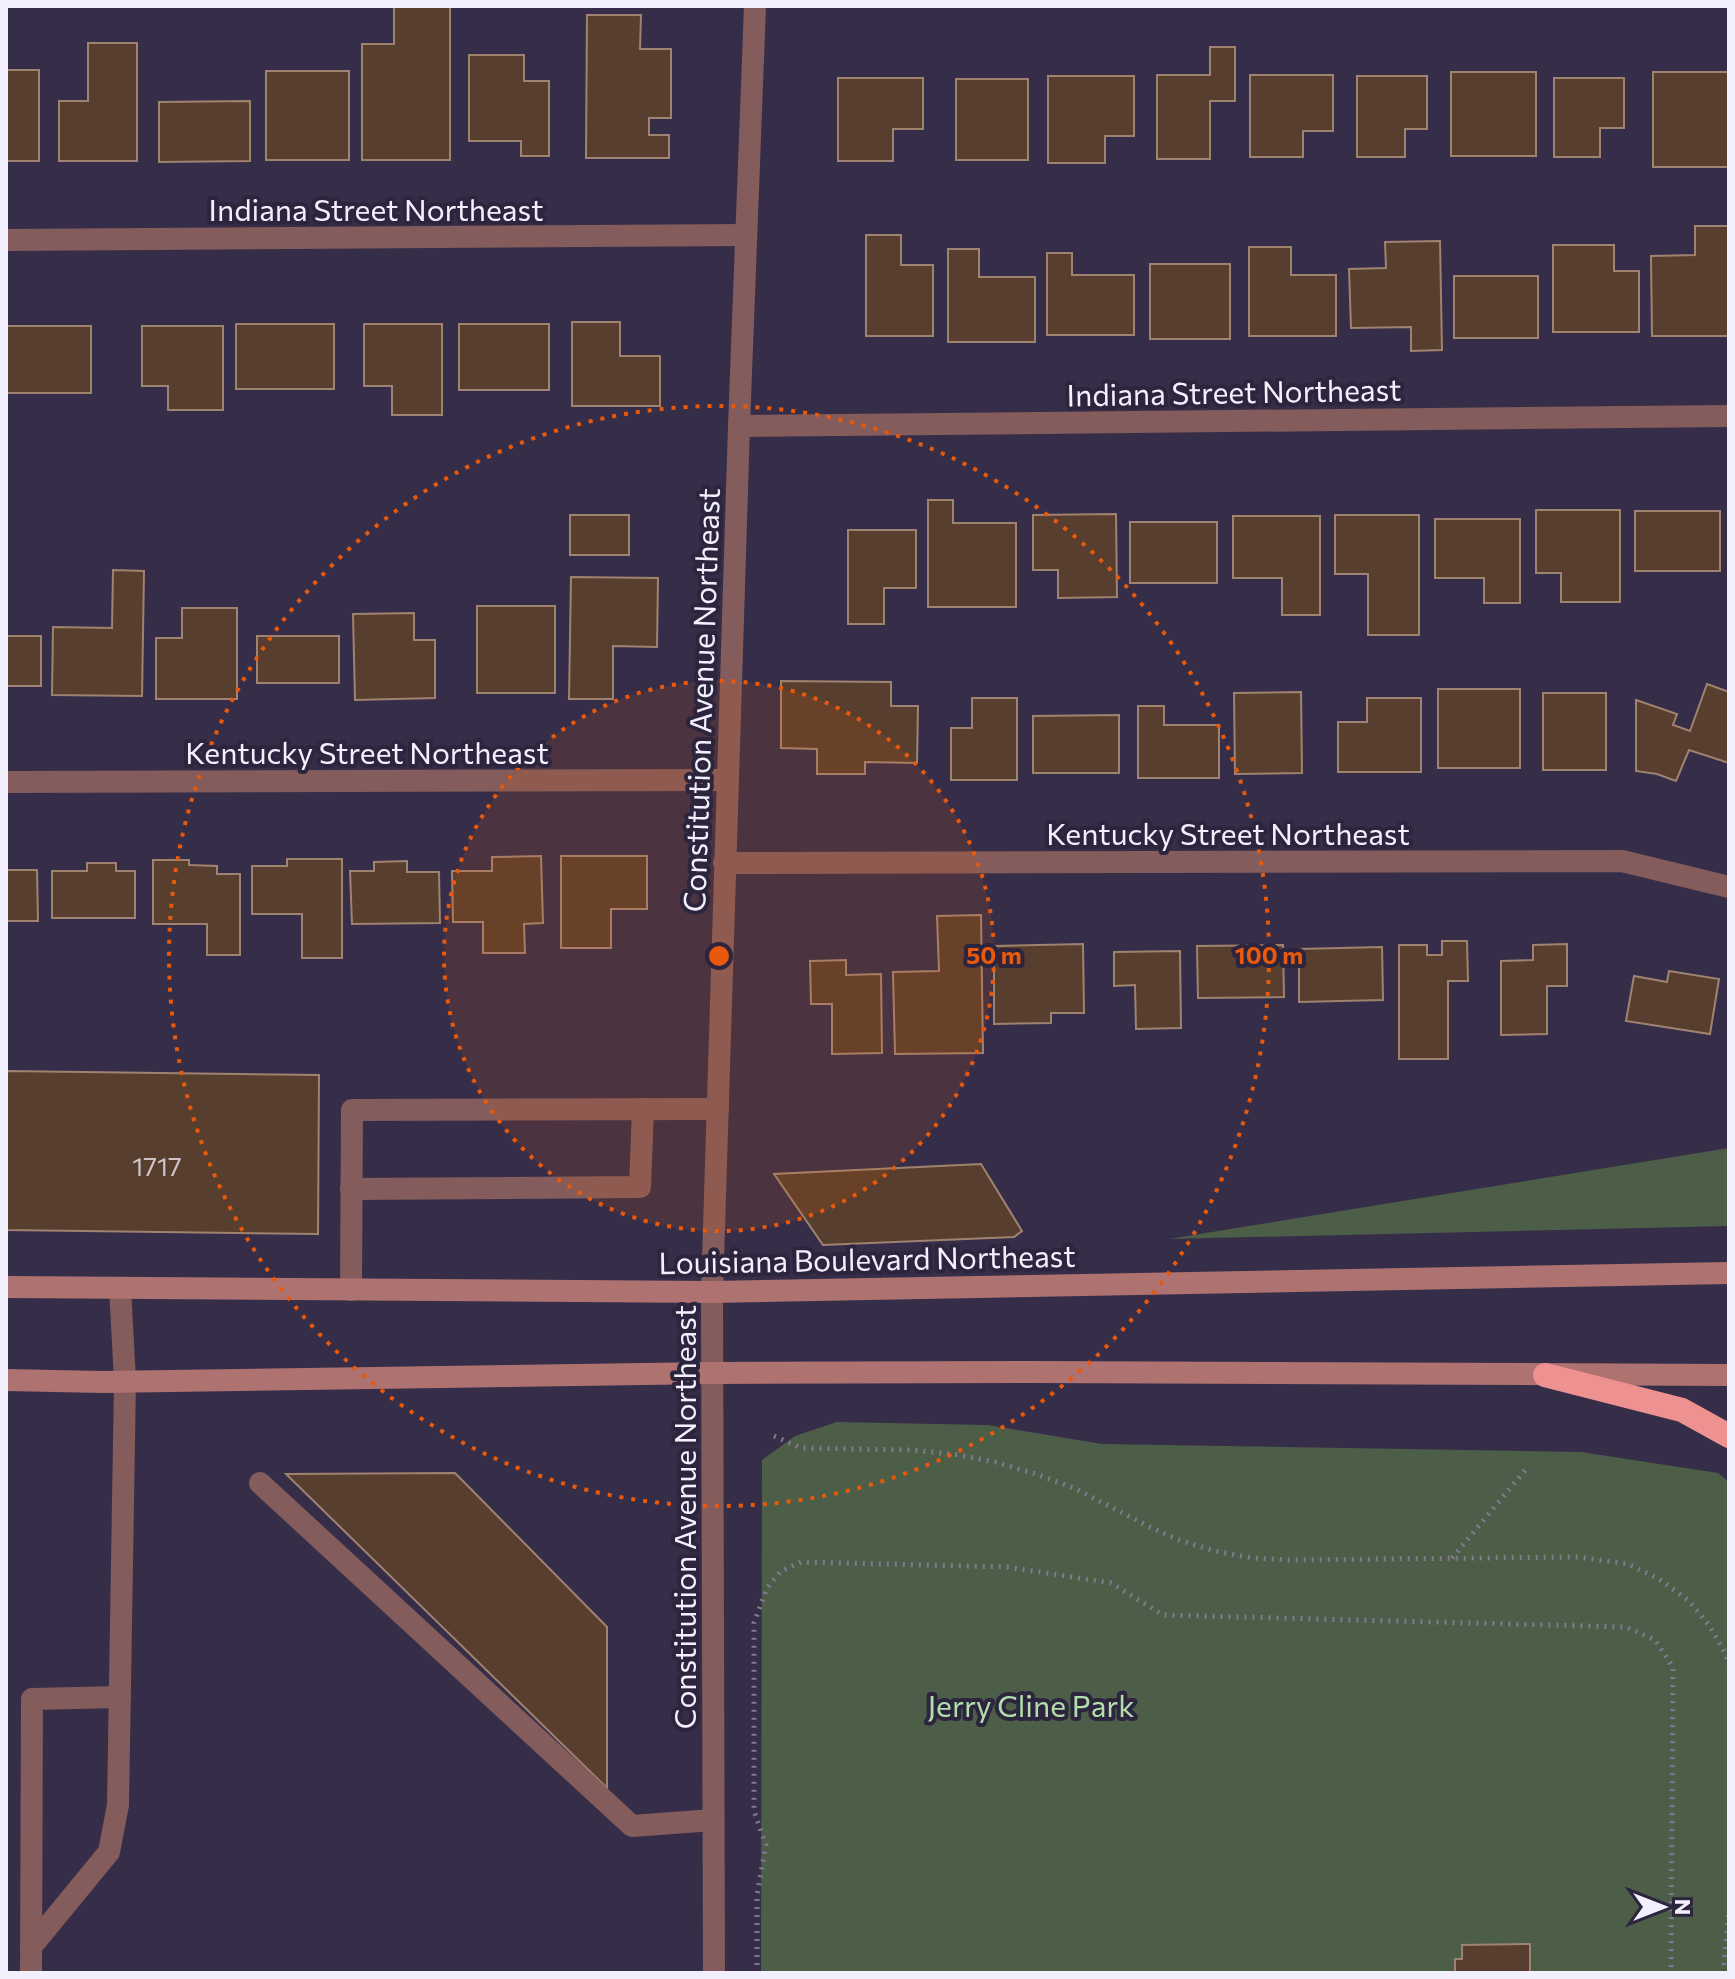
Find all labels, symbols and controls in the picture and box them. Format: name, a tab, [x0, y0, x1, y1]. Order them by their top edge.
street label: Indiana Street Northeast	[209, 190, 543, 227]
street label: Indiana Street Northeast	[1066, 370, 1402, 412]
street label: Constitution Avenue Northeast	[674, 487, 726, 913]
street label: Kentucky Street Northeast	[185, 733, 549, 770]
street label: Kentucky Street Northeast	[1046, 814, 1410, 851]
text: 50 m	[966, 940, 1022, 969]
text: 100 m	[1235, 940, 1303, 969]
centre of rings	[705, 942, 733, 970]
house number: 1717	[132, 1150, 182, 1181]
street label: Louisiana Boulevard Northeast	[658, 1236, 1076, 1280]
street label: Constitution Avenue Northeast	[665, 1305, 702, 1729]
park label: Jerry Cline Park	[927, 1686, 1135, 1723]
north arrow	[1623, 1867, 1703, 1947]
text: N	[1670, 1899, 1697, 1915]

